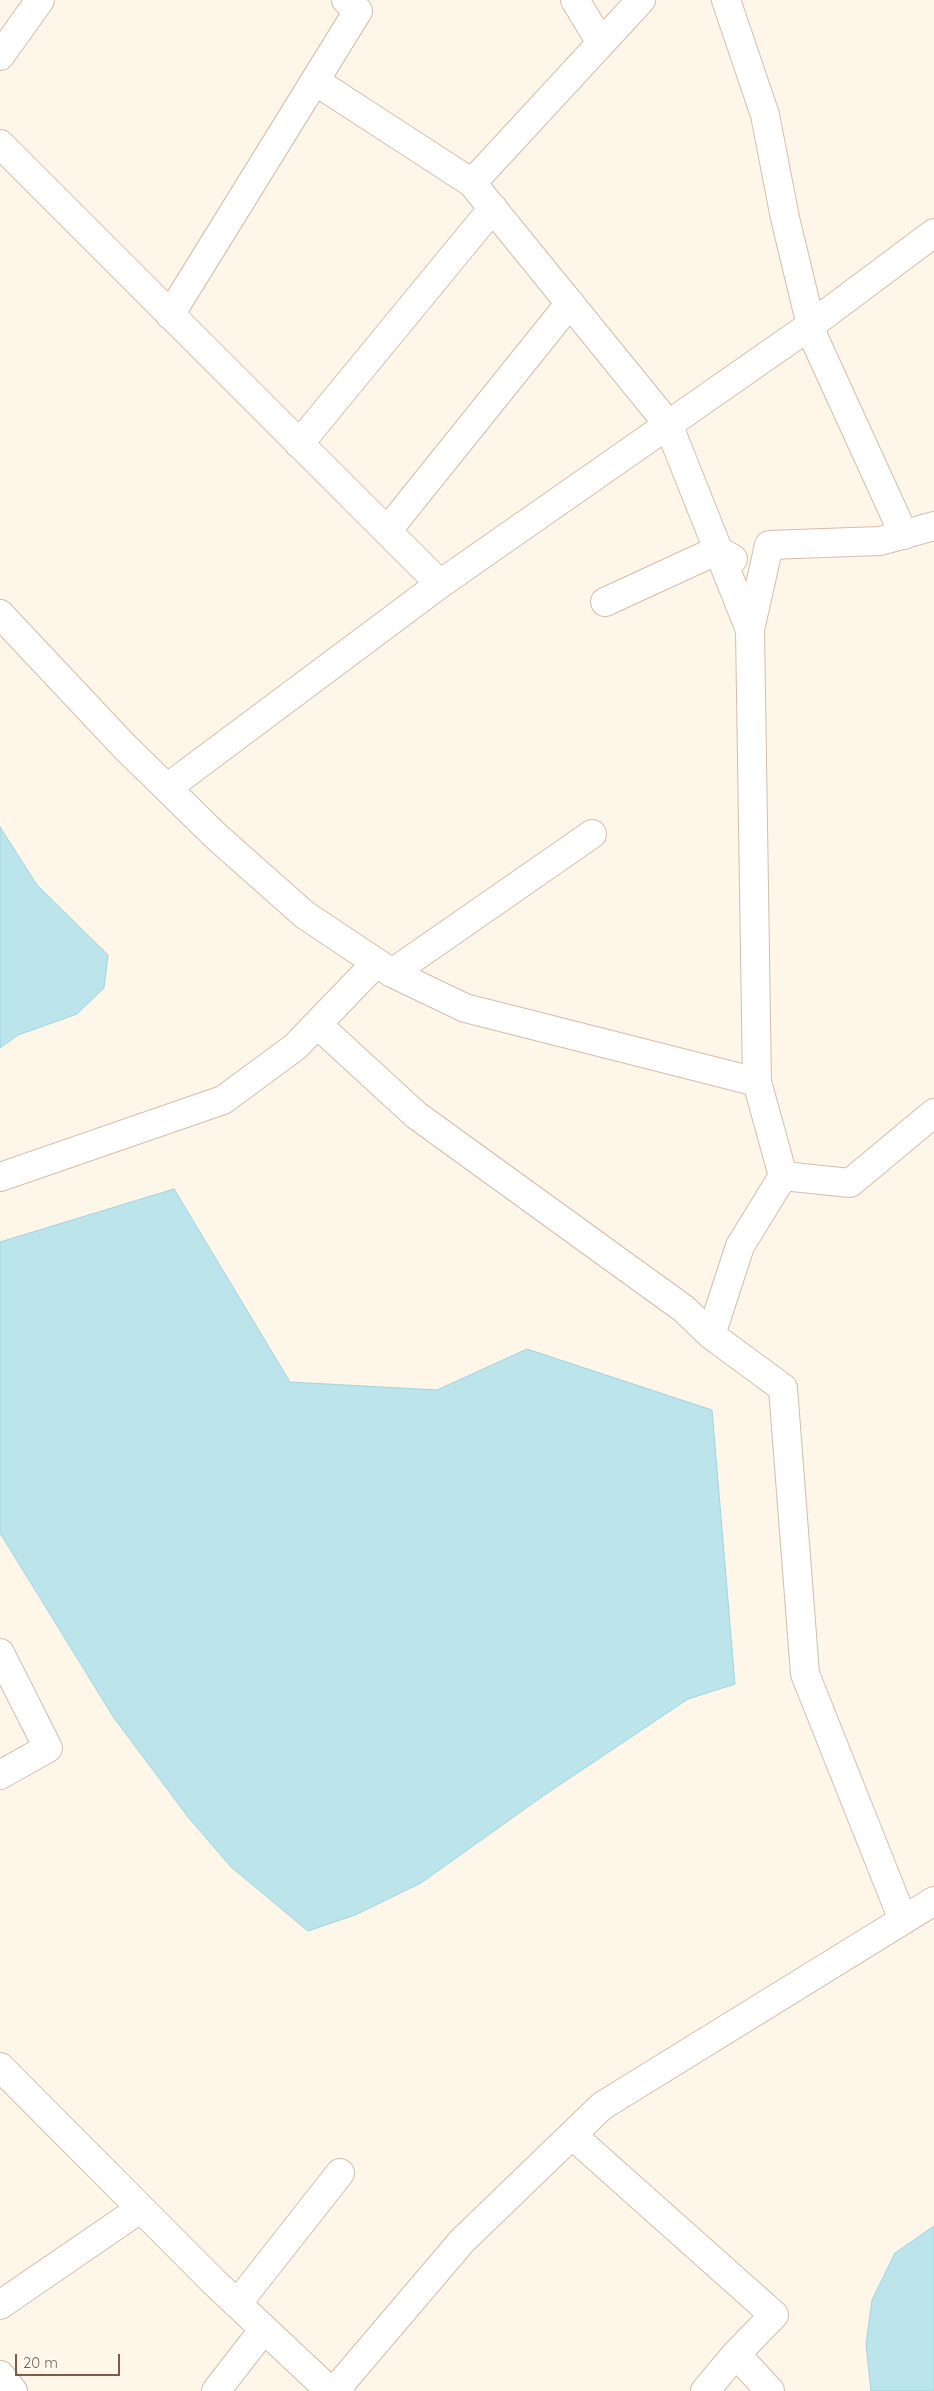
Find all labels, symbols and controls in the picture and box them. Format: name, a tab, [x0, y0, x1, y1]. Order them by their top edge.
scale bar	[18, 2344, 122, 2376]
text: 20 m	[23, 2353, 58, 2372]

